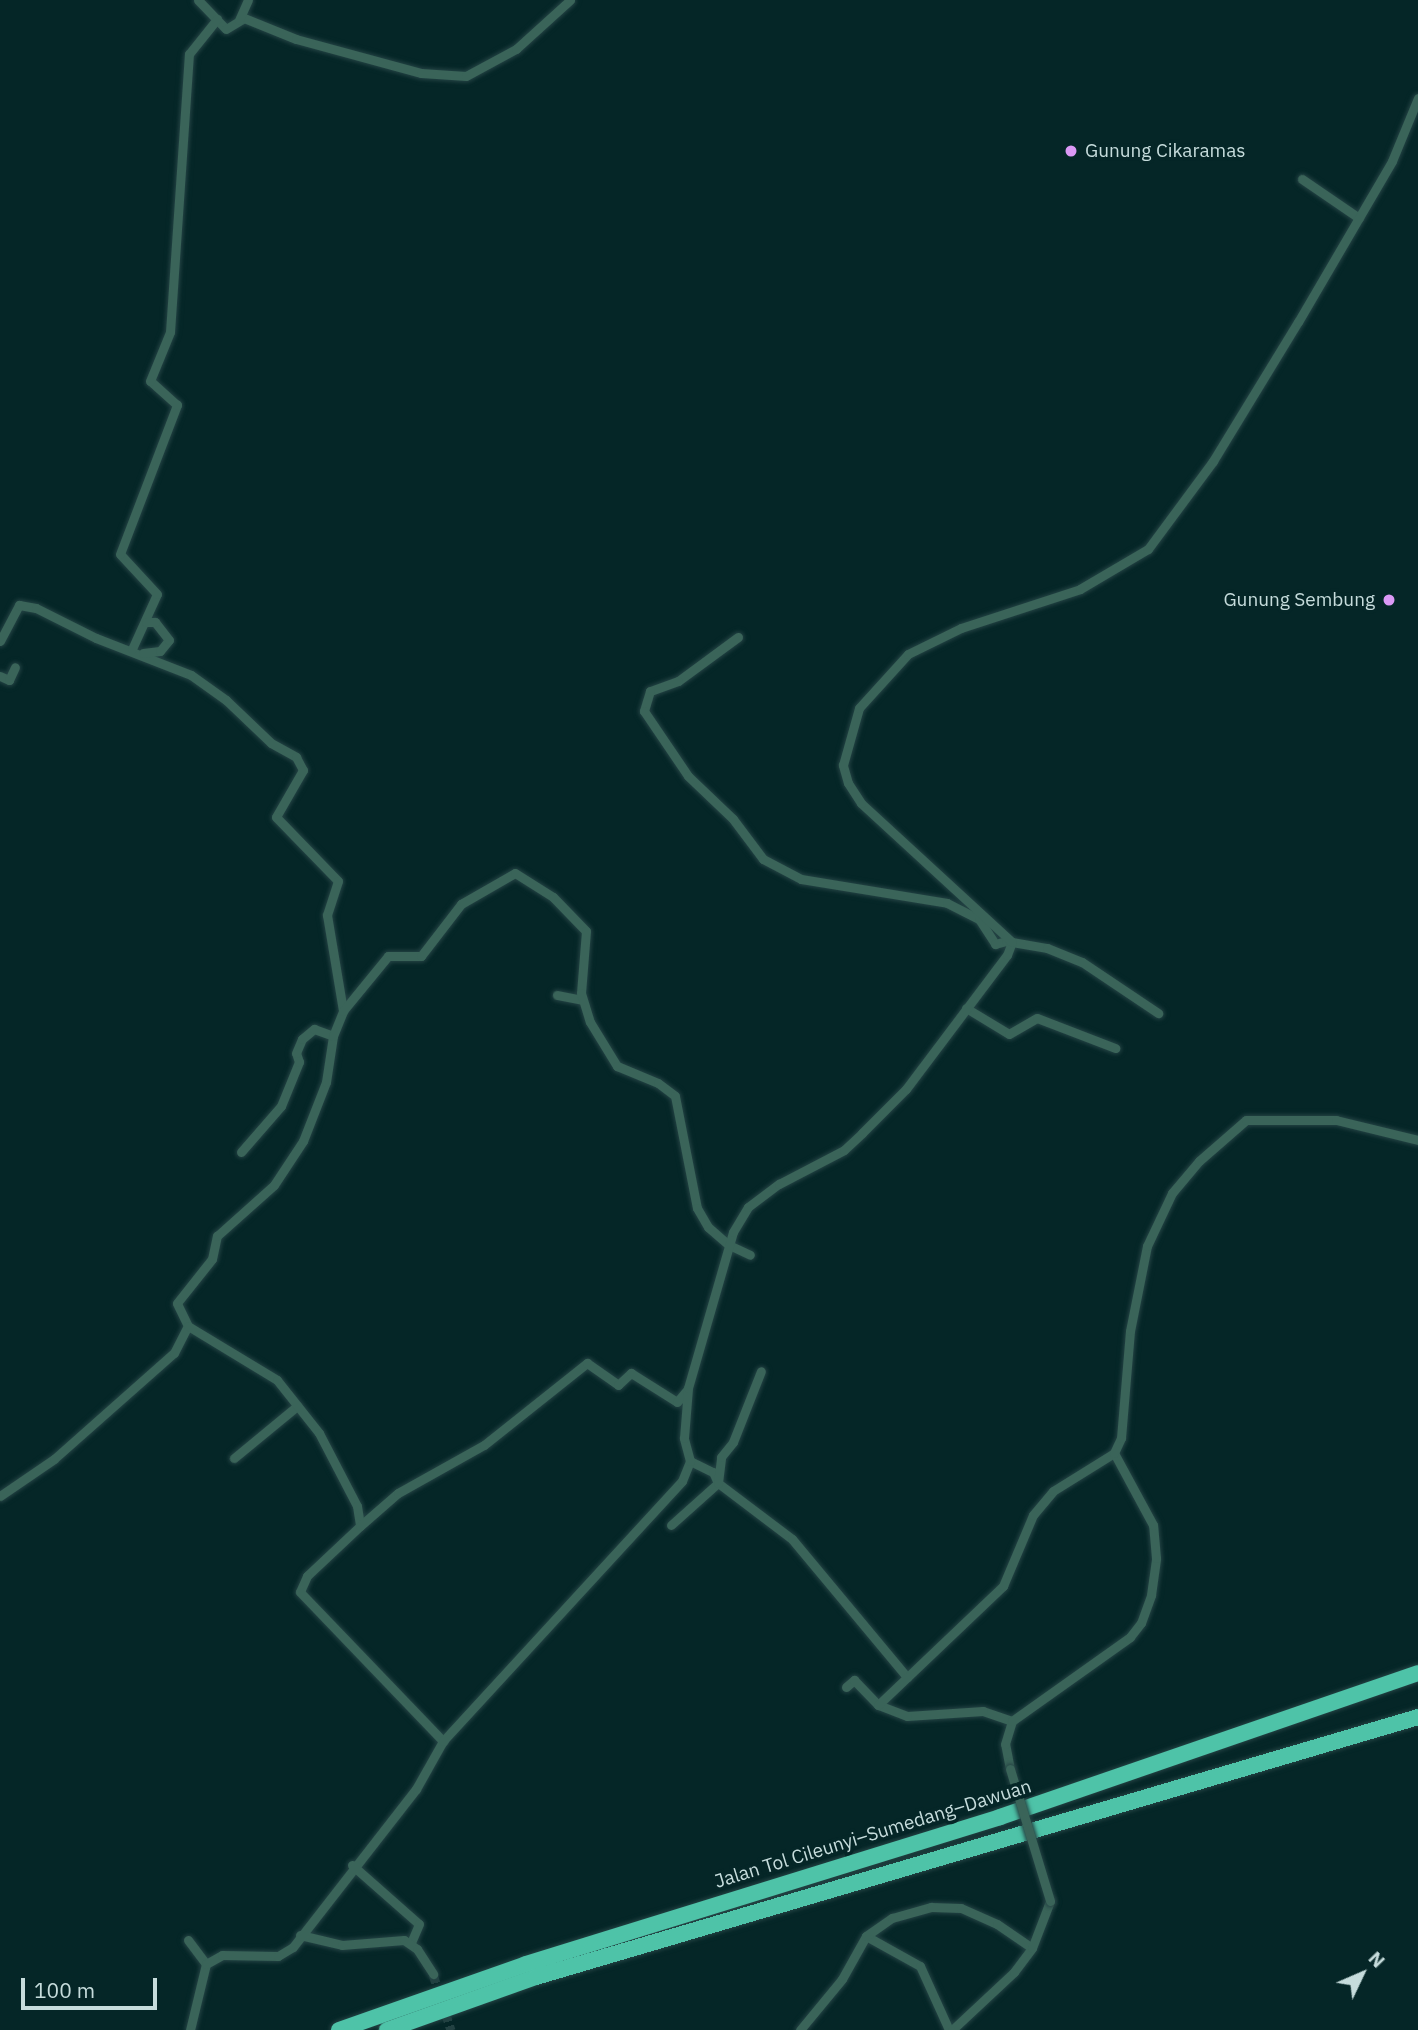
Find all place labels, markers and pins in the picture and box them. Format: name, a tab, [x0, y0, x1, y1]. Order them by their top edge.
place label: Gunung Cikaramas	[1085, 140, 1246, 162]
marker: Gunung Cikaramas	[1063, 143, 1079, 159]
place label: Gunung Sembung	[1223, 589, 1375, 611]
marker: Gunung Sembung	[1381, 592, 1397, 608]

